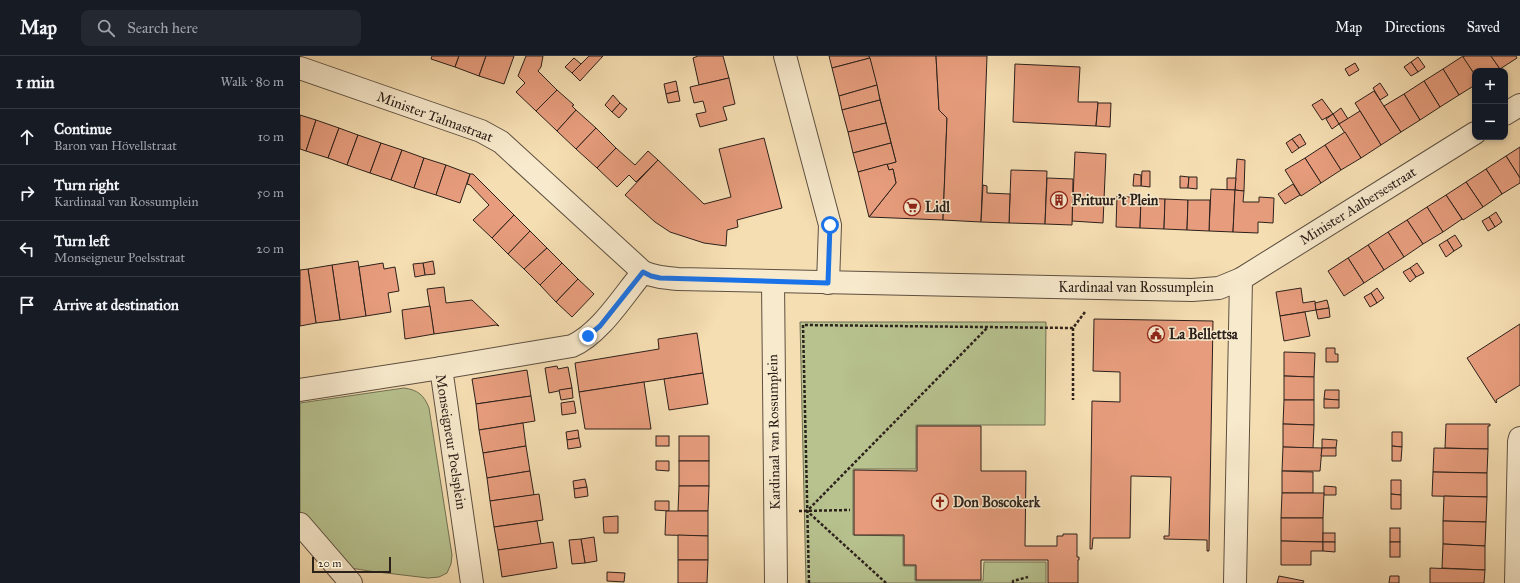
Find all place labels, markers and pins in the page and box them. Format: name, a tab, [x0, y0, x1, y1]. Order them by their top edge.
building icon: Frituur 't Plein	[1049, 190, 1069, 210]
place label: Frituur 't Plein	[1072, 192, 1159, 209]
supermarket icon: Lidl	[902, 197, 922, 217]
place label: Lidl	[925, 199, 951, 216]
public building icon: La Bellettsa	[1146, 324, 1166, 344]
place label: La Bellettsa	[1169, 326, 1239, 343]
church icon: Don Boscokerk	[930, 492, 950, 512]
place label: Don Boscokerk	[953, 494, 1041, 511]

